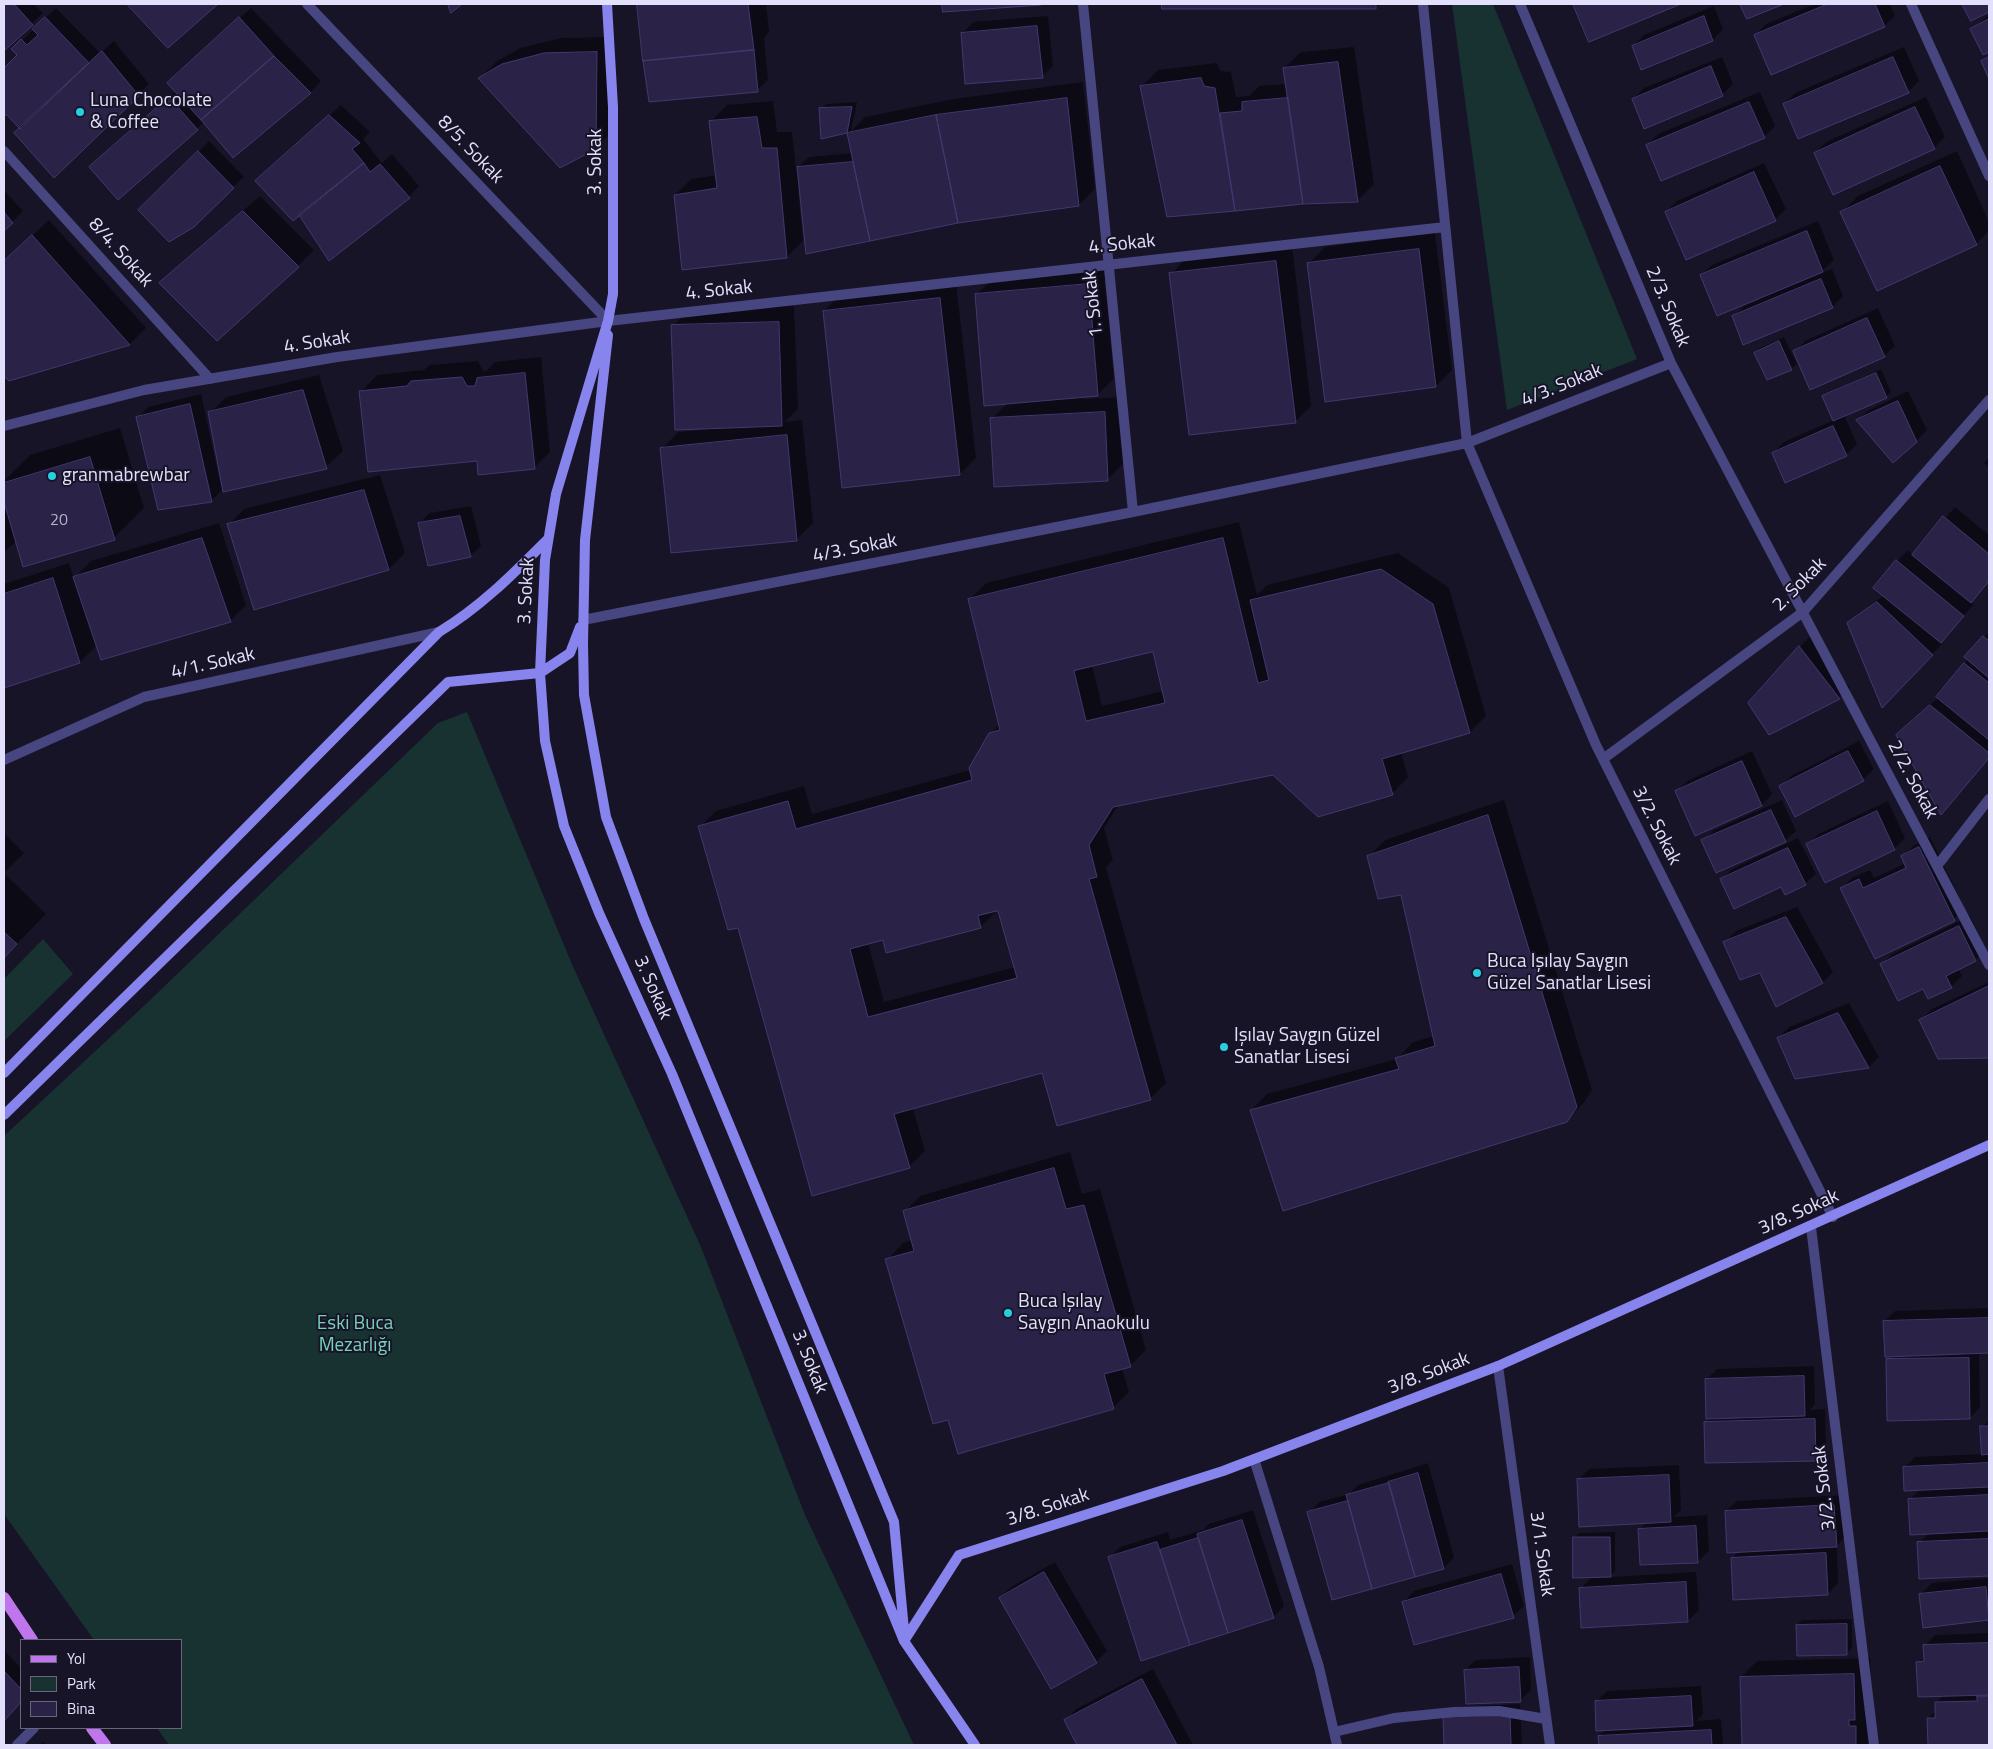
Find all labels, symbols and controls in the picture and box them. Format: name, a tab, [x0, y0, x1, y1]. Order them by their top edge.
place label: Luna Chocolate & Coffee	[90, 90, 212, 134]
marker: Luna Chocolate & Coffee	[74, 106, 86, 118]
street label: 8/5. Sokak	[432, 111, 508, 189]
street label: 3. Sokak	[585, 129, 607, 195]
street label: 8/4. Sokak	[83, 214, 157, 292]
street label: 4. Sokak	[1088, 230, 1156, 260]
street label: 2/3. Sokak	[1640, 263, 1694, 351]
street label: 1. Sokak	[1079, 270, 1109, 338]
street label: 4. Sokak	[685, 276, 753, 306]
street label: 4. Sokak	[282, 327, 352, 359]
street label: 4/3. Sokak	[1518, 359, 1606, 413]
place label: granmabrewbar	[62, 465, 190, 487]
marker: granmabrewbar	[46, 470, 58, 482]
house number: 20	[50, 511, 68, 531]
street label: 4/3. Sokak	[811, 530, 899, 568]
street label: 2. Sokak	[1768, 553, 1832, 617]
street label: 3. Sokak	[514, 557, 540, 625]
street label: 4/1. Sokak	[169, 643, 257, 685]
street label: 2/2. Sokak	[1882, 737, 1942, 823]
street label: 3/2. Sokak	[1626, 783, 1686, 869]
place label: Buca Işılay Saygın Güzel Sanatlar Lisesi	[1487, 951, 1651, 995]
street label: 3. Sokak	[628, 953, 676, 1023]
marker: Buca Işılay Saygın Güzel Sanatlar Lisesi	[1471, 967, 1483, 979]
place label: Işılay Saygın Güzel Sanatlar Lisesi	[1234, 1025, 1380, 1069]
marker: Işılay Saygın Güzel Sanatlar Lisesi	[1218, 1041, 1230, 1053]
street label: 3/8. Sokak	[1755, 1185, 1843, 1241]
place label: Buca Işılay Saygın Anaokulu	[1018, 1291, 1150, 1335]
marker: Buca Işılay Saygın Anaokulu	[1002, 1307, 1014, 1319]
park label: Eski Buca Mezarlığı	[317, 1313, 393, 1357]
street label: 3. Sokak	[786, 1327, 832, 1397]
street label: 3/8. Sokak	[1385, 1348, 1473, 1400]
street label: 3/2. Sokak	[1808, 1444, 1842, 1532]
street label: 3/8. Sokak	[1004, 1484, 1092, 1532]
street label: 3/1. Sokak	[1524, 1510, 1558, 1598]
legend	[20, 1639, 182, 1729]
text: Yol	[67, 1647, 85, 1670]
text: Park	[67, 1672, 96, 1695]
text: Bina	[67, 1697, 95, 1720]

